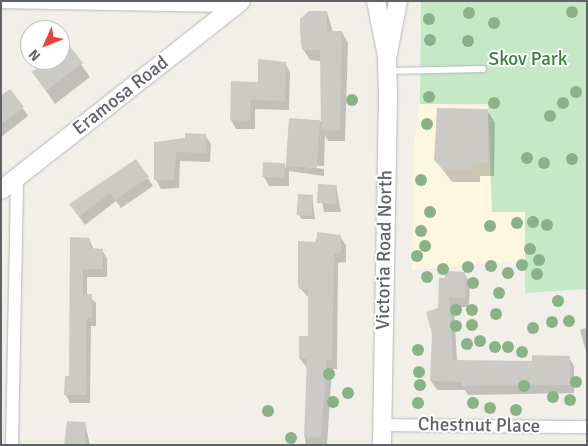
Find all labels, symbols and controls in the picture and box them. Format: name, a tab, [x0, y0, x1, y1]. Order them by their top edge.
north arrow	[20, 20, 70, 70]
text: N	[25, 46, 44, 64]
park label: Skov Park	[489, 49, 567, 71]
street label: Eramosa Road	[69, 52, 173, 140]
street label: Victoria Road North	[372, 170, 398, 330]
street label: Chestnut Place	[418, 414, 540, 438]

